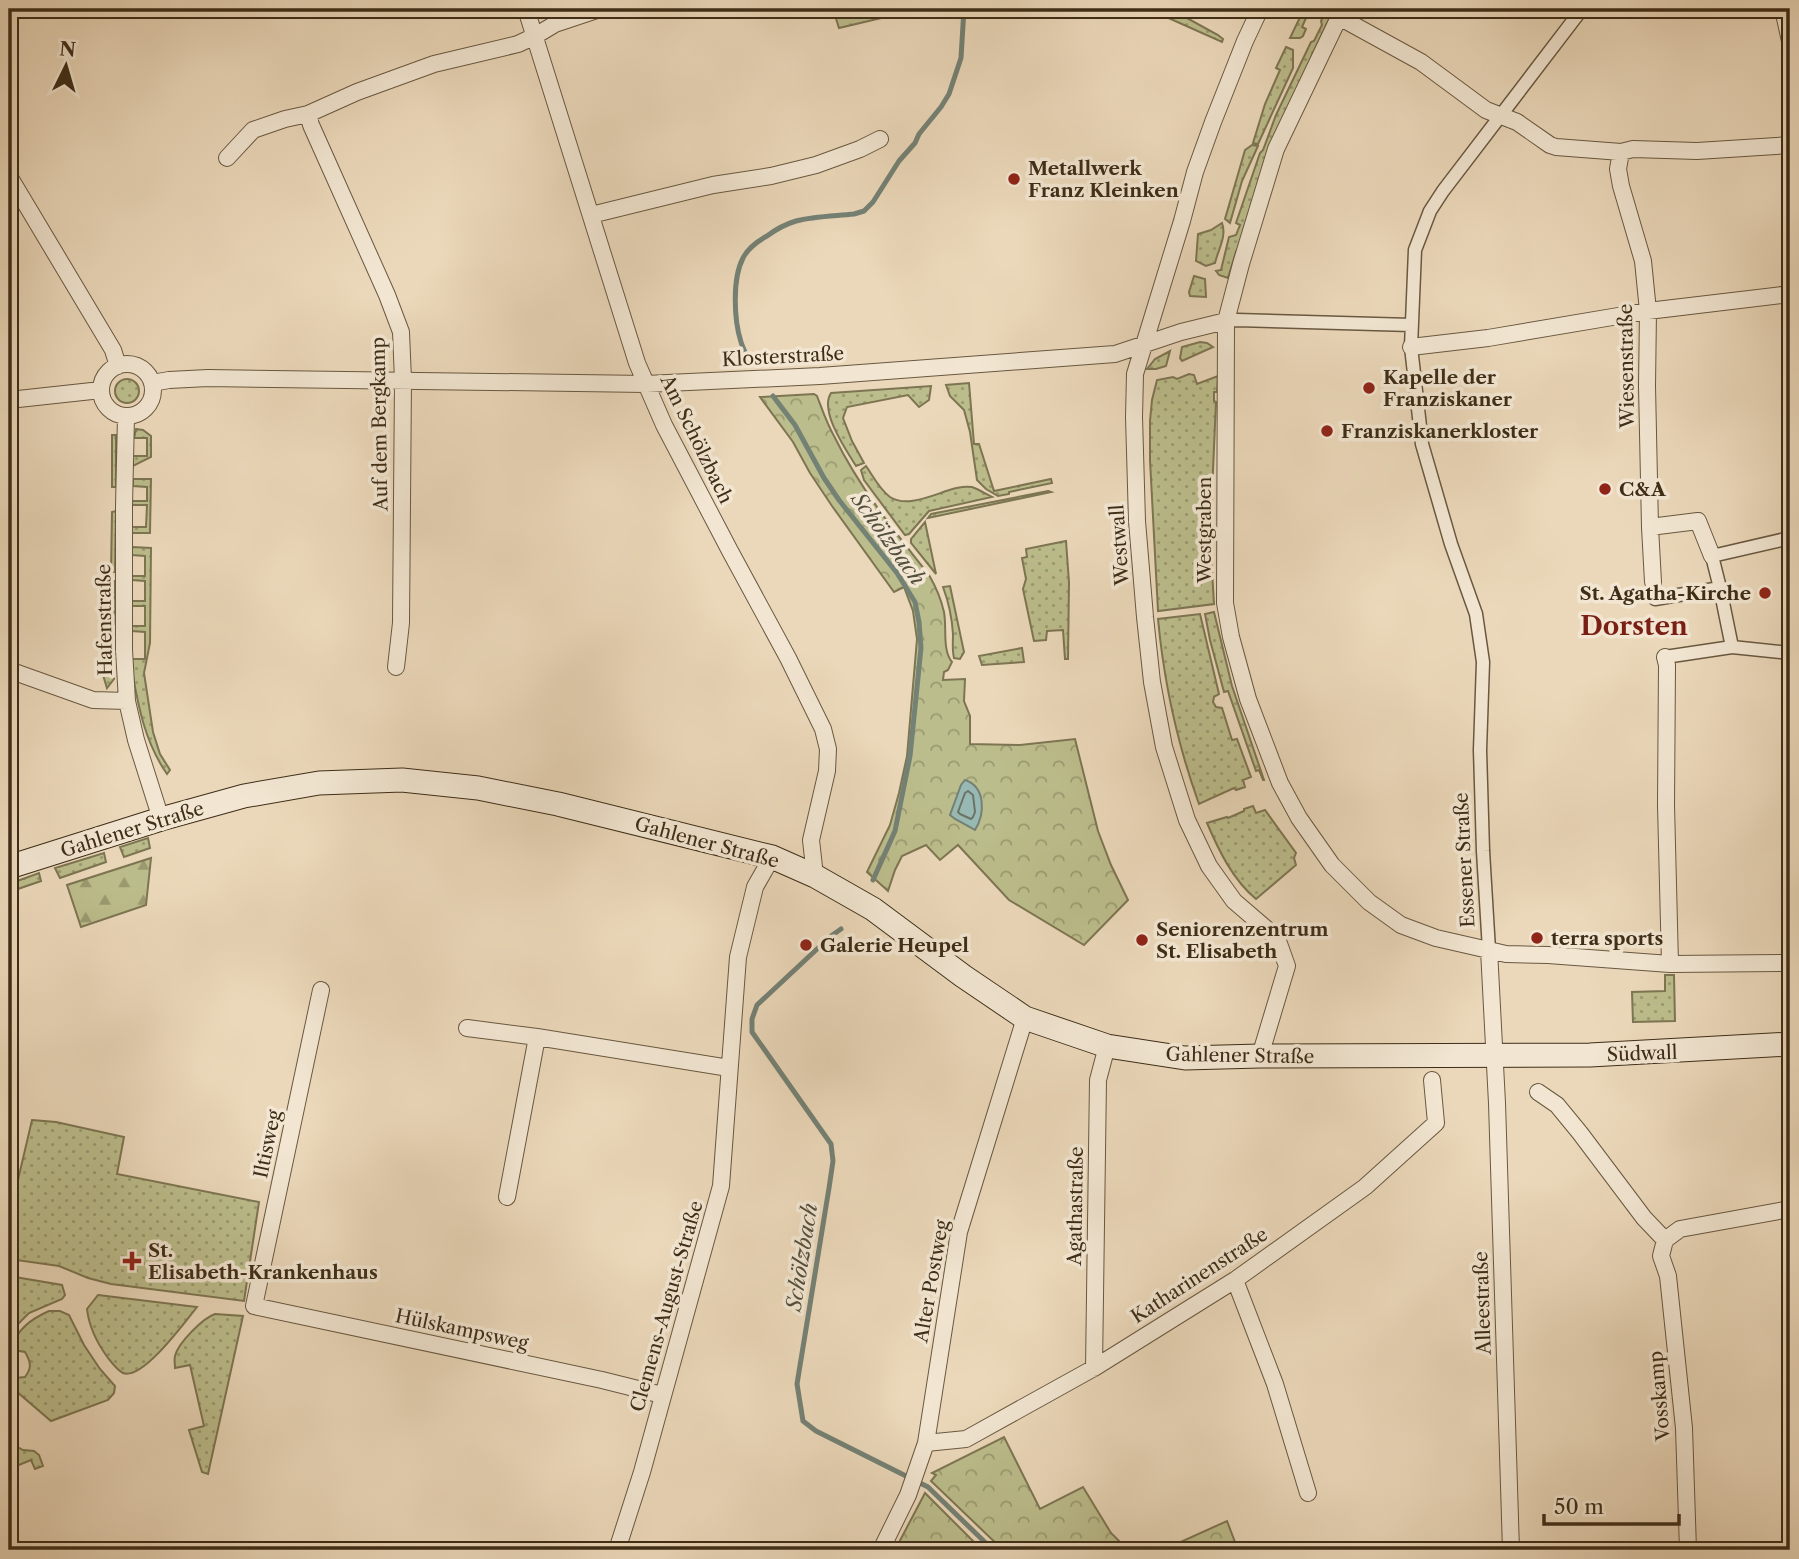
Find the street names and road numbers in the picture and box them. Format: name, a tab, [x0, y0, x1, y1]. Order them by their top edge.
street label: Wiesenstraße	[1614, 303, 1639, 430]
street label: Auf dem Bergkamp	[366, 337, 393, 512]
street label: Klosterstraße	[721, 342, 845, 371]
street label: Am Schölzbach	[655, 370, 738, 508]
street label: Westgraben	[1193, 477, 1216, 584]
street label: Westwall	[1105, 503, 1134, 587]
street label: Hafenstraße	[92, 564, 117, 676]
street label: Essener Straße	[1449, 792, 1480, 928]
street label: Gahlener Straße	[58, 797, 207, 862]
street label: Gahlener Straße	[632, 812, 782, 873]
street label: Südwall	[1606, 1041, 1678, 1066]
street label: Gahlener Straße	[1165, 1043, 1314, 1068]
street label: Iltisweg	[249, 1107, 286, 1180]
street label: Agathastraße	[1063, 1146, 1088, 1267]
street label: Clemens-August-Straße	[625, 1198, 708, 1414]
street label: Alter Postweg	[909, 1217, 954, 1345]
street label: Katharinenstraße	[1127, 1223, 1272, 1328]
street label: Alleestraße	[1469, 1251, 1496, 1356]
street label: Hülskampsweg	[393, 1304, 531, 1355]
street label: Vosskamp	[1644, 1350, 1675, 1443]

